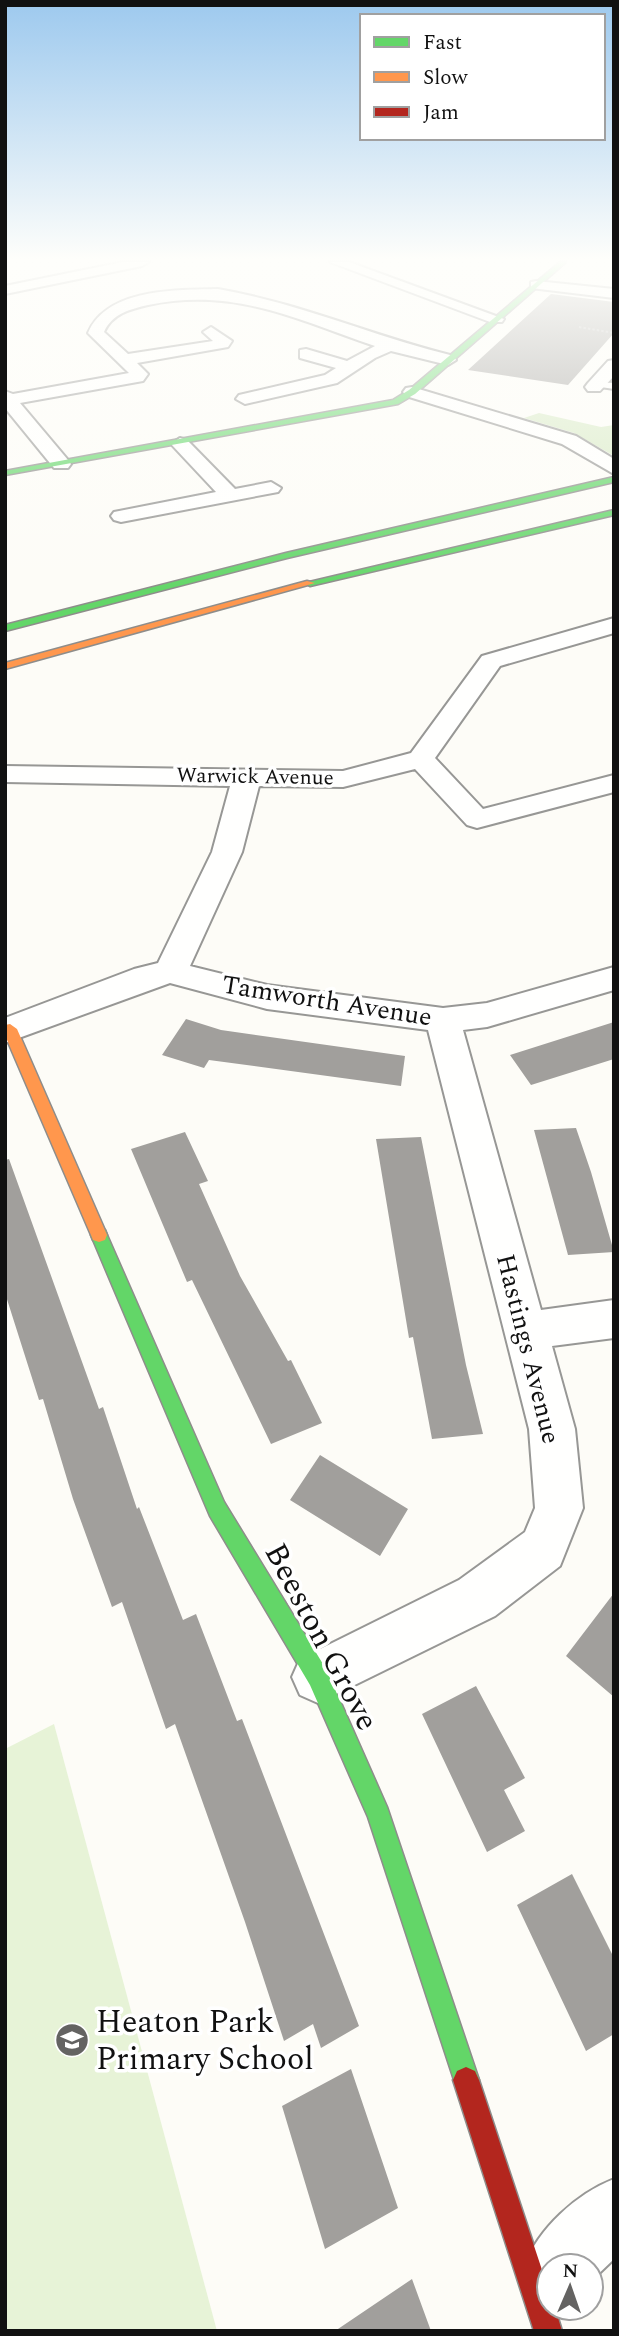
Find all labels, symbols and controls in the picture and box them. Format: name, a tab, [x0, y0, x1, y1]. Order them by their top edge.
legend	[360, 14, 605, 140]
text: Fast	[423, 27, 462, 59]
text: Slow	[423, 62, 469, 94]
text: Jam	[423, 97, 459, 129]
street label: Warwick Avenue	[176, 760, 334, 794]
street label: Tamworth Avenue	[219, 965, 435, 1037]
street label: Hastings Avenue	[485, 1250, 571, 1448]
street label: Beeston Grove	[251, 1534, 391, 1740]
place label: Heaton Park Primary School	[96, 1998, 314, 2084]
school or university icon: Heaton Park Primary School	[53, 2021, 91, 2059]
north arrow	[535, 2252, 605, 2322]
text: N	[562, 2257, 579, 2286]

